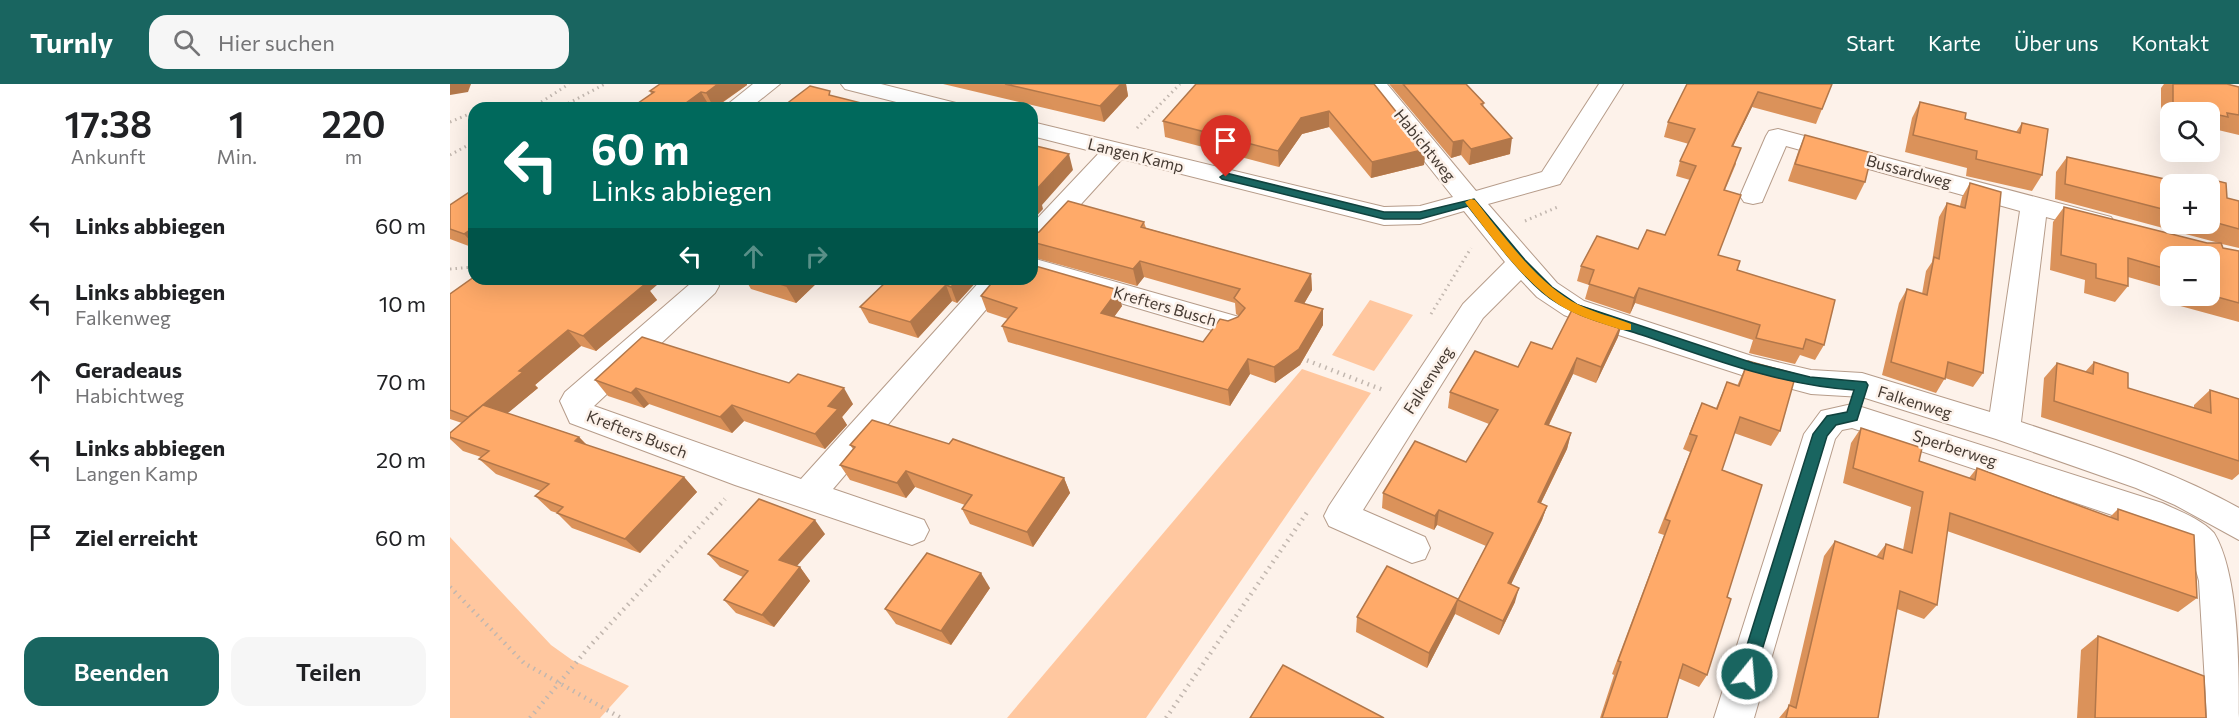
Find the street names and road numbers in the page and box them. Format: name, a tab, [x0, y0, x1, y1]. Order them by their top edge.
street label: Habichtweg	[1391, 105, 1460, 185]
street label: Langen Kamp	[1086, 133, 1186, 176]
street label: Bussardweg	[1865, 150, 1954, 191]
street label: Krefters Busch	[1111, 282, 1219, 329]
street label: Falkenweg	[1399, 342, 1457, 417]
street label: Falkenweg	[1876, 381, 1955, 422]
street label: Krefters Busch	[584, 406, 690, 461]
street label: Sperberweg	[1911, 425, 2000, 470]

